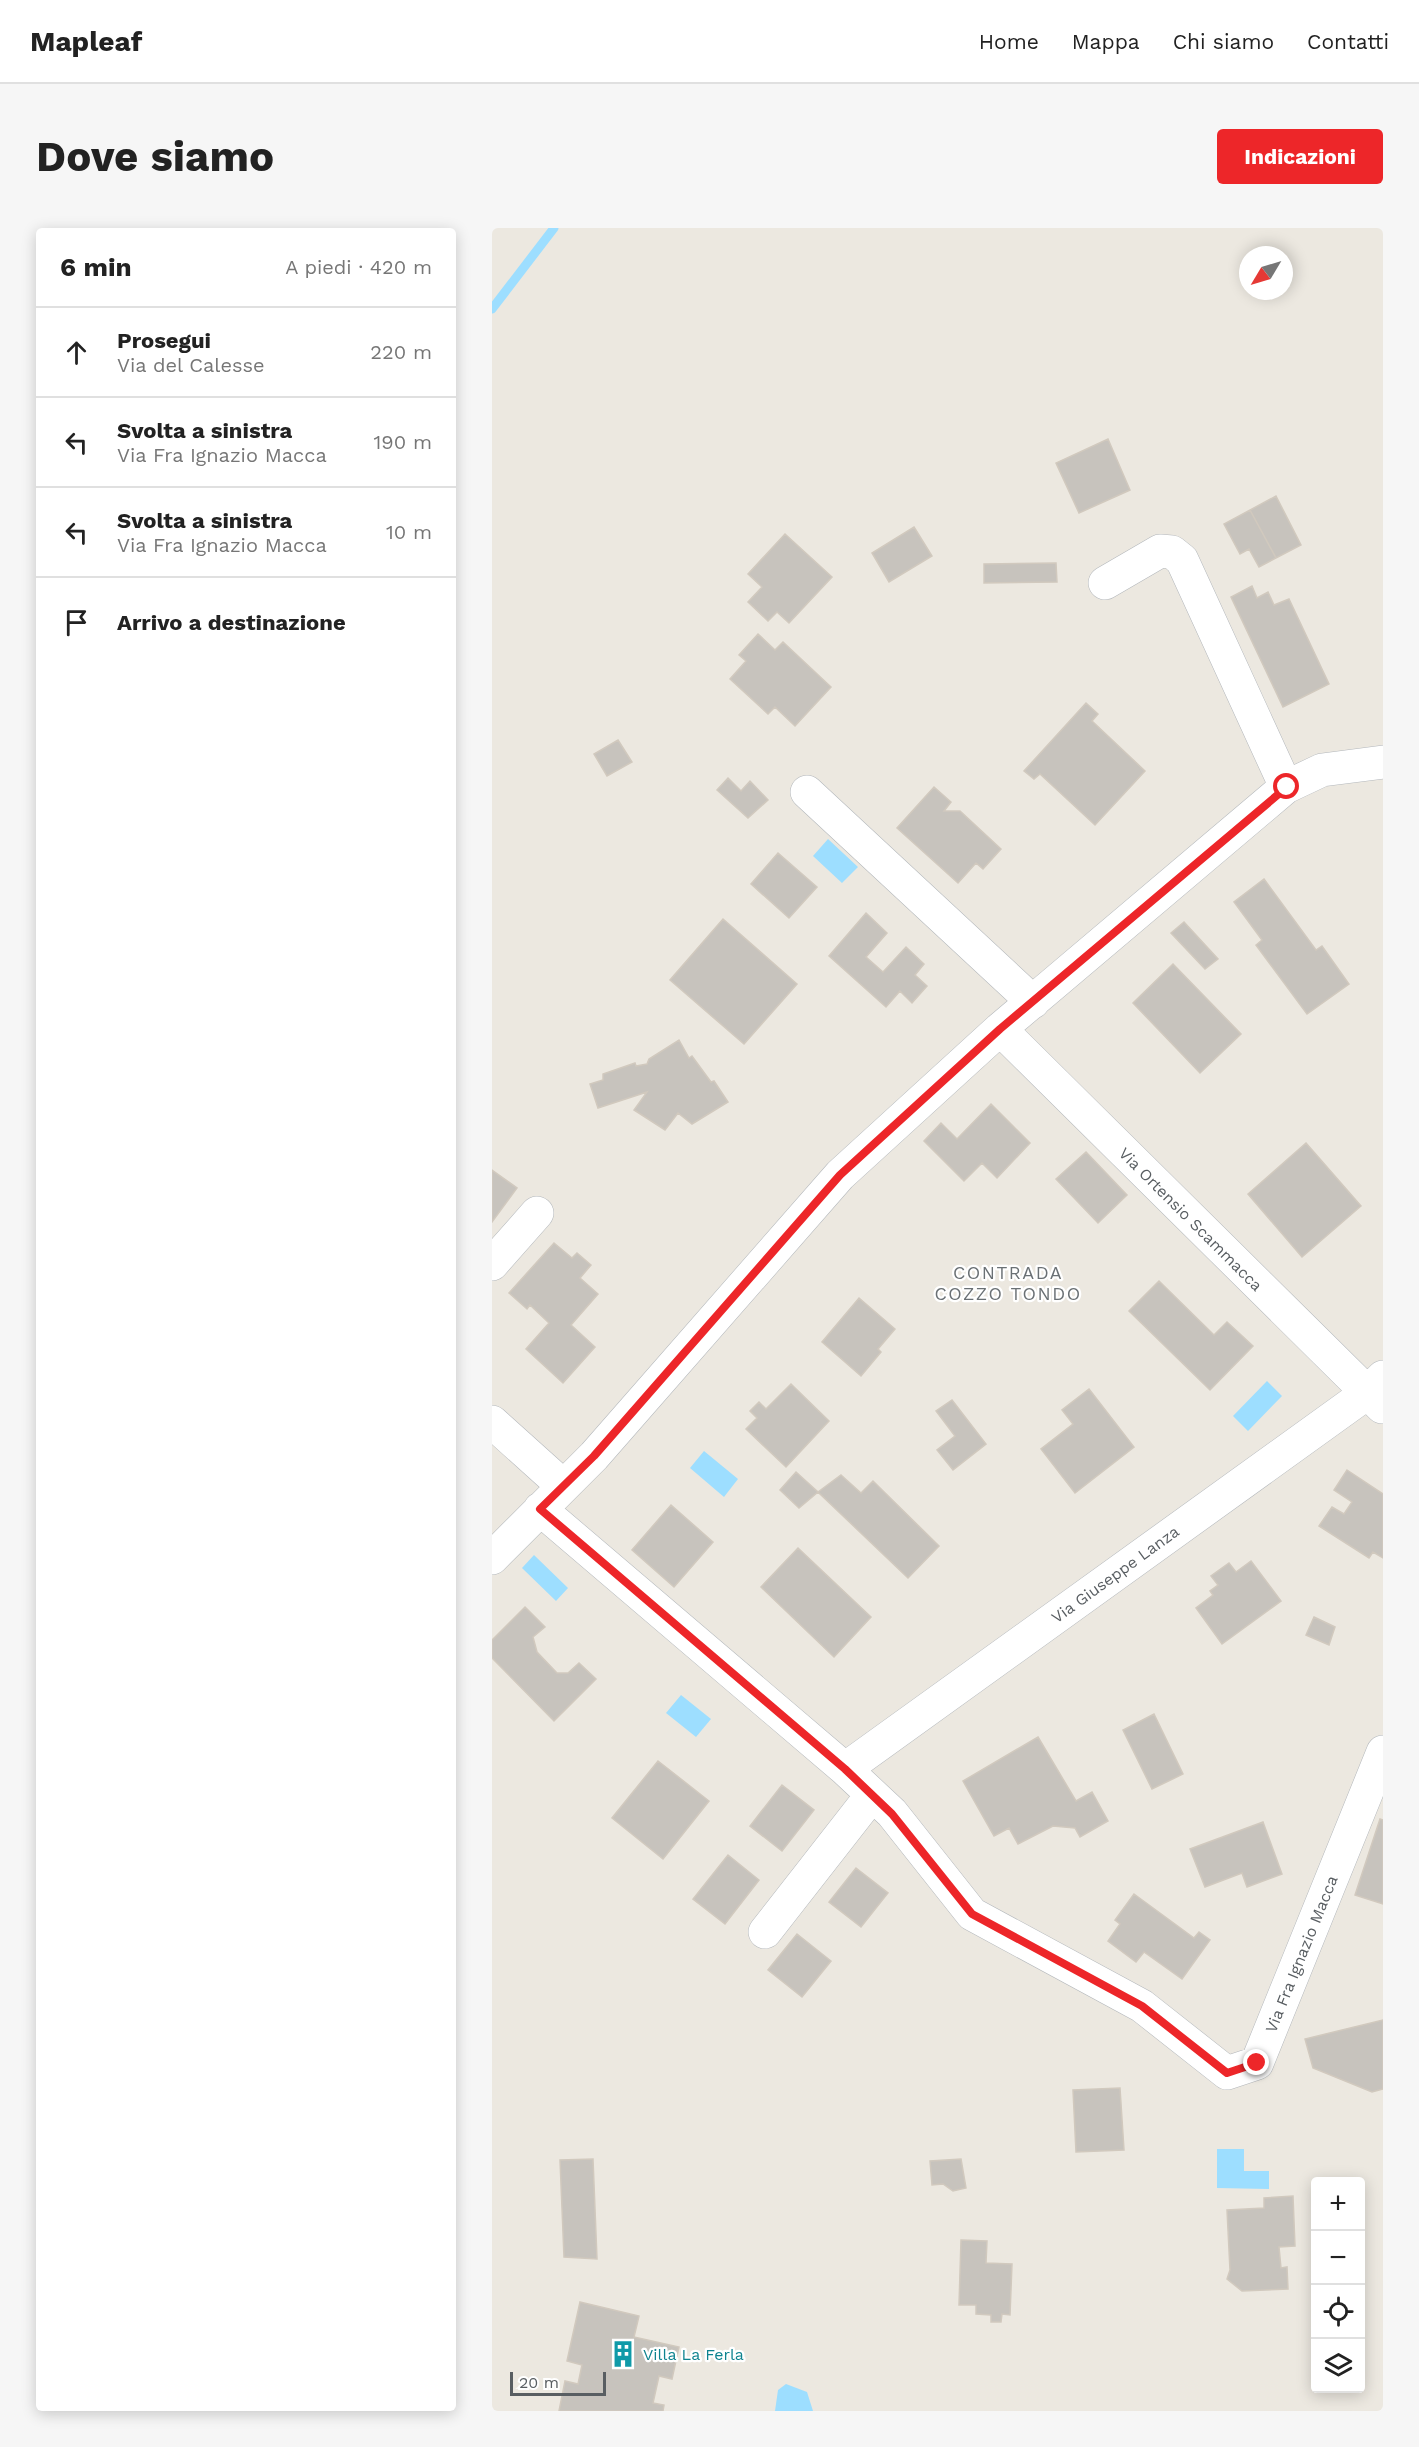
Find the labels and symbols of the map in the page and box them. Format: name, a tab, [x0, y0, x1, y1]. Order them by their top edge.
north arrow	[1239, 246, 1293, 300]
route start	[1273, 773, 1299, 799]
street label: Via Ortensio Scammacca	[1115, 1144, 1266, 1295]
district label: CONTRADA COZZO TONDO	[934, 1262, 1082, 1304]
street label: Via Giuseppe Lanza	[1048, 1522, 1183, 1627]
street label: Via Fra Ignazio Macca	[1261, 1873, 1342, 2036]
route end	[1243, 2049, 1269, 2075]
building icon: Villa La Ferla	[608, 2339, 638, 2369]
place label: Villa La Ferla	[643, 2345, 744, 2364]
scale bar	[510, 2369, 606, 2396]

